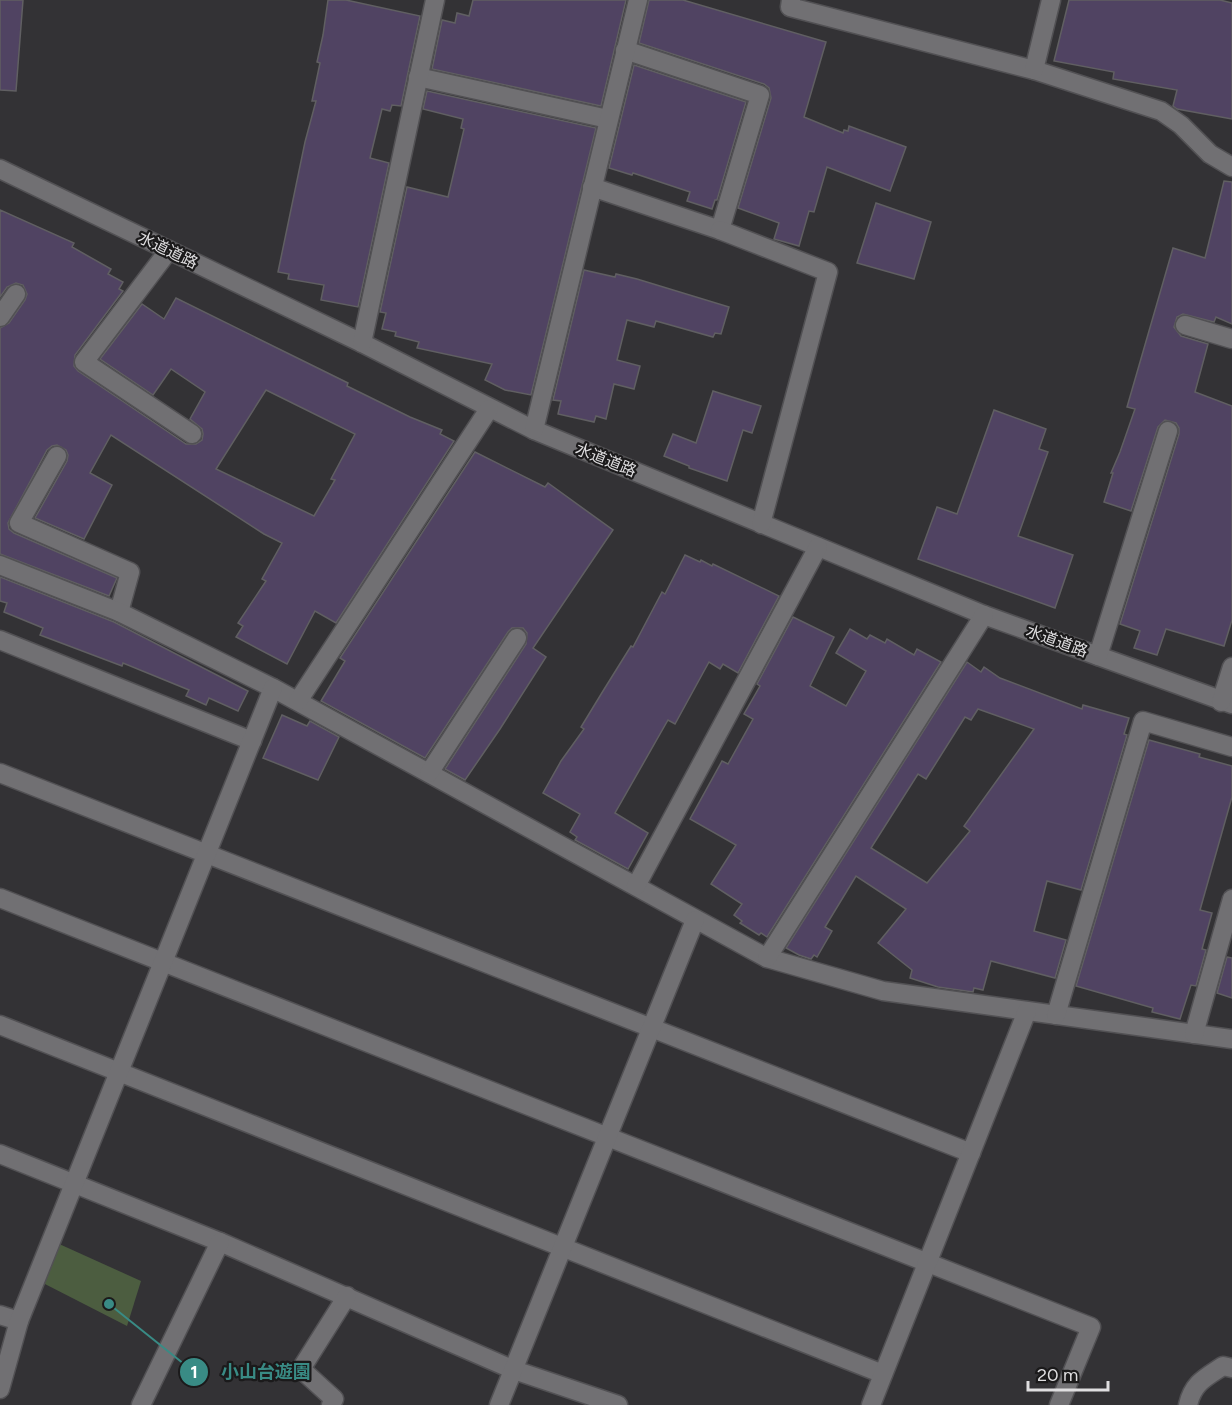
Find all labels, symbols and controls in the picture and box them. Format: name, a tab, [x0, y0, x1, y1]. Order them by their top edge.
street label: 水道道路	[135, 227, 201, 273]
street label: 水道道路	[573, 439, 639, 481]
street label: 水道道路	[1024, 621, 1090, 661]
callout: 小山台遊園	[179, 1354, 323, 1390]
scale bar	[1028, 1354, 1108, 1392]
text: 1	[190, 1361, 198, 1383]
text: 小山台遊園	[221, 1361, 311, 1383]
text: 20 m	[1037, 1364, 1078, 1386]

